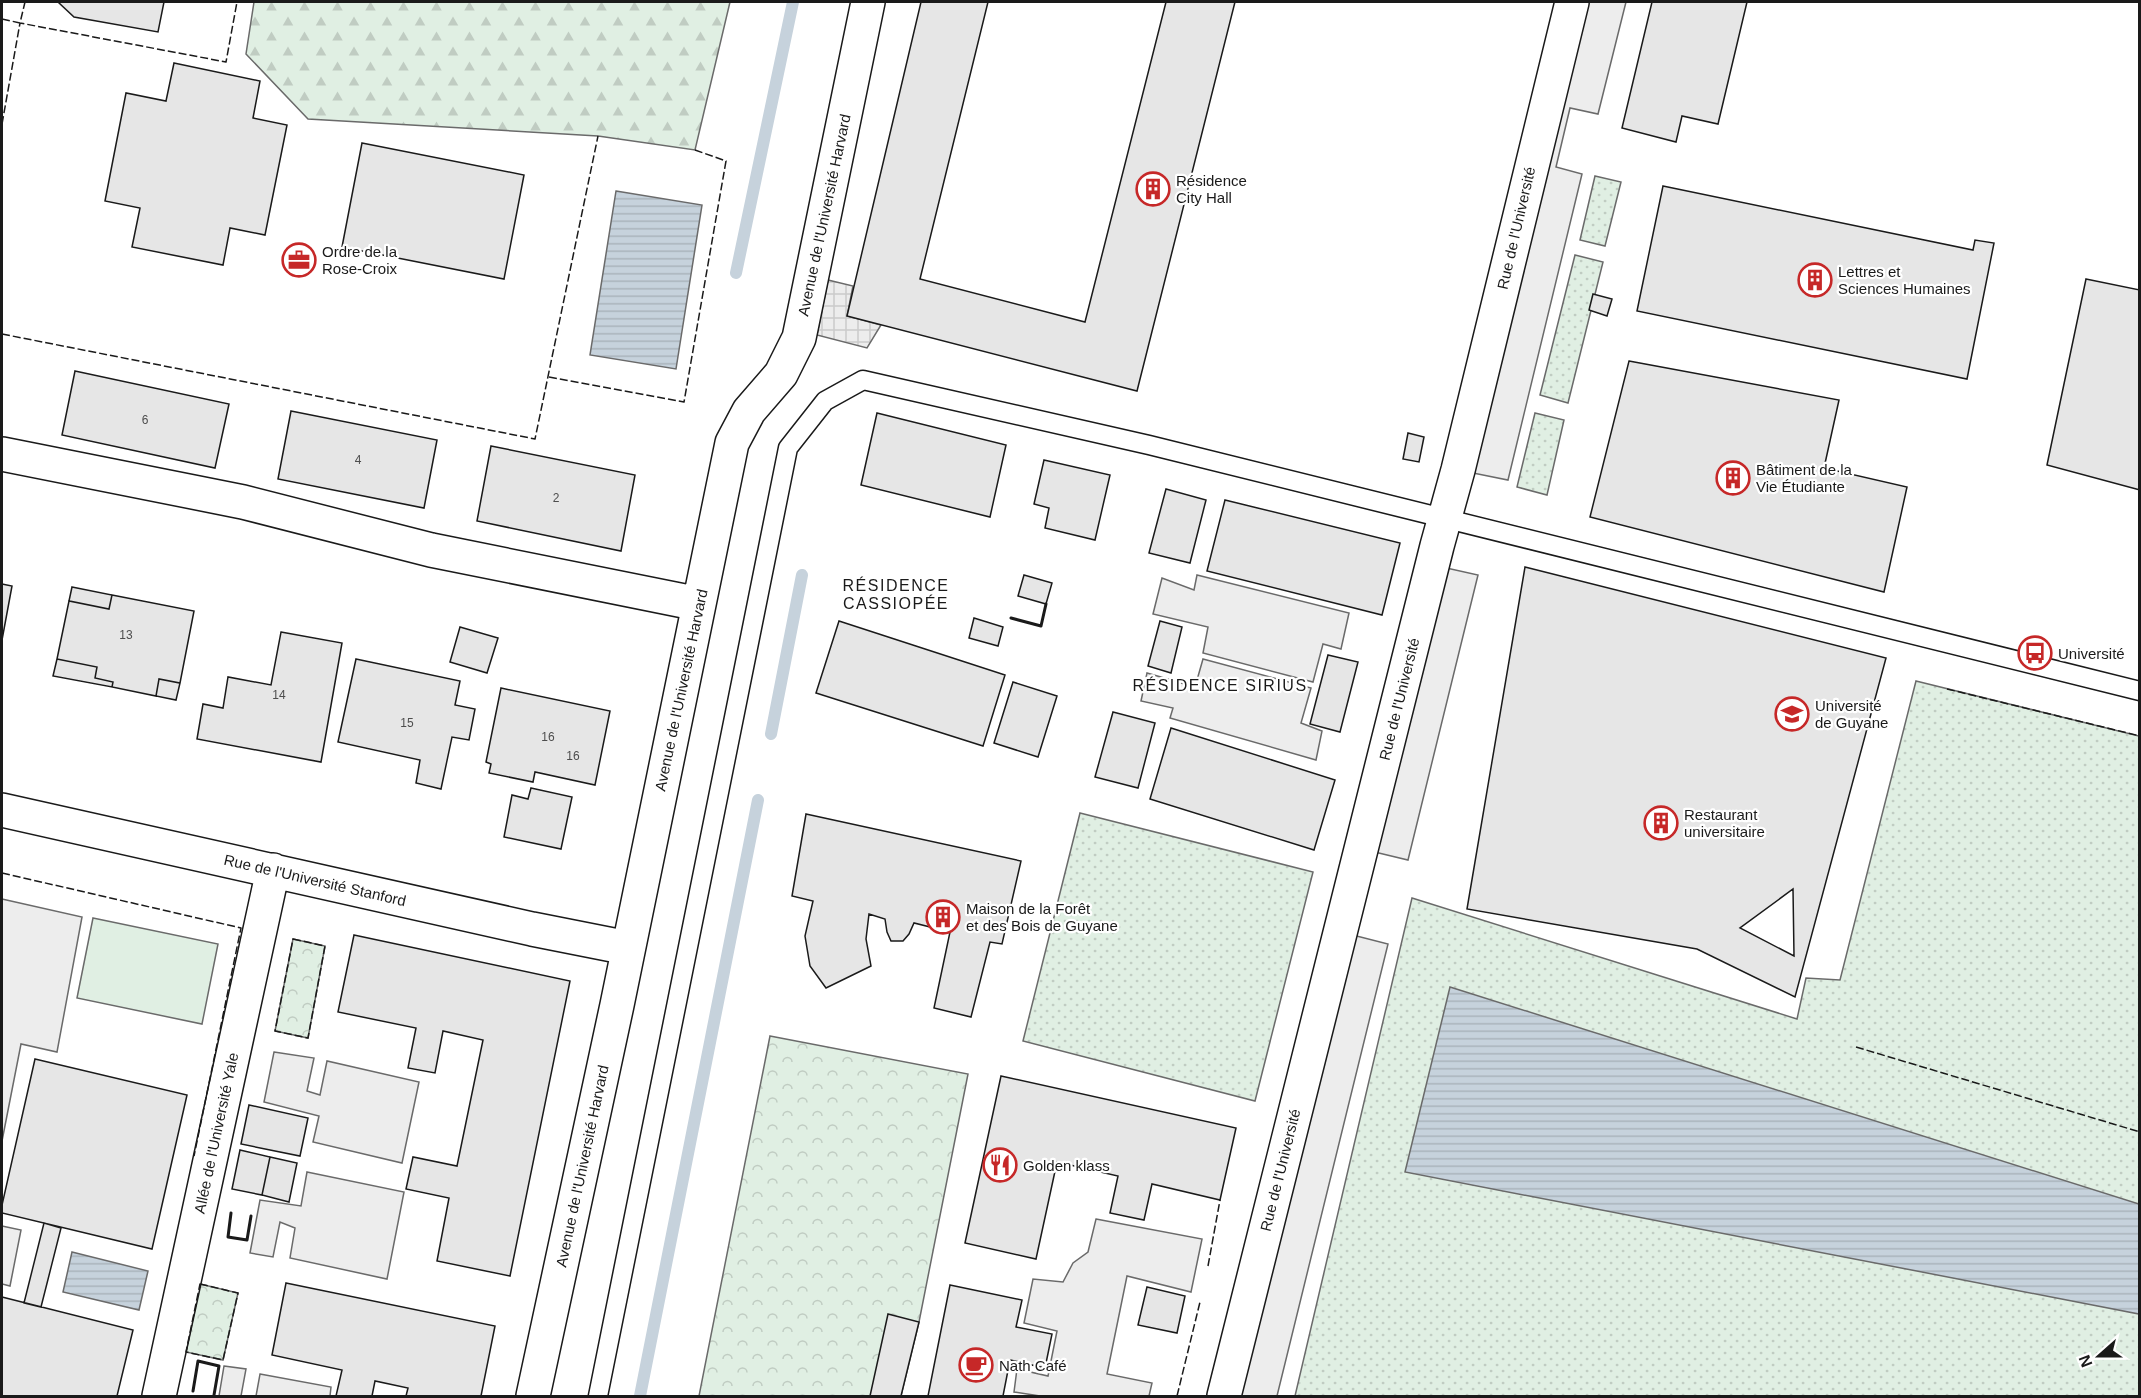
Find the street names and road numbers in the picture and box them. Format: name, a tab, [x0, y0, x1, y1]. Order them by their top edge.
street label: Avenue de l'Université Harvard	[794, 112, 854, 318]
street label: Rue de l'Université	[1494, 165, 1538, 291]
street label: Avenue de l'Université Harvard	[651, 587, 711, 793]
street label: Rue de l'Université	[1376, 636, 1422, 762]
street label: Rue de l'Université Stanford	[222, 851, 408, 909]
street label: Allée de l'Université Yale	[191, 1051, 241, 1215]
street label: Avenue de l'Université Harvard	[552, 1063, 612, 1269]
street label: Rue de l'Université	[1257, 1107, 1303, 1233]

